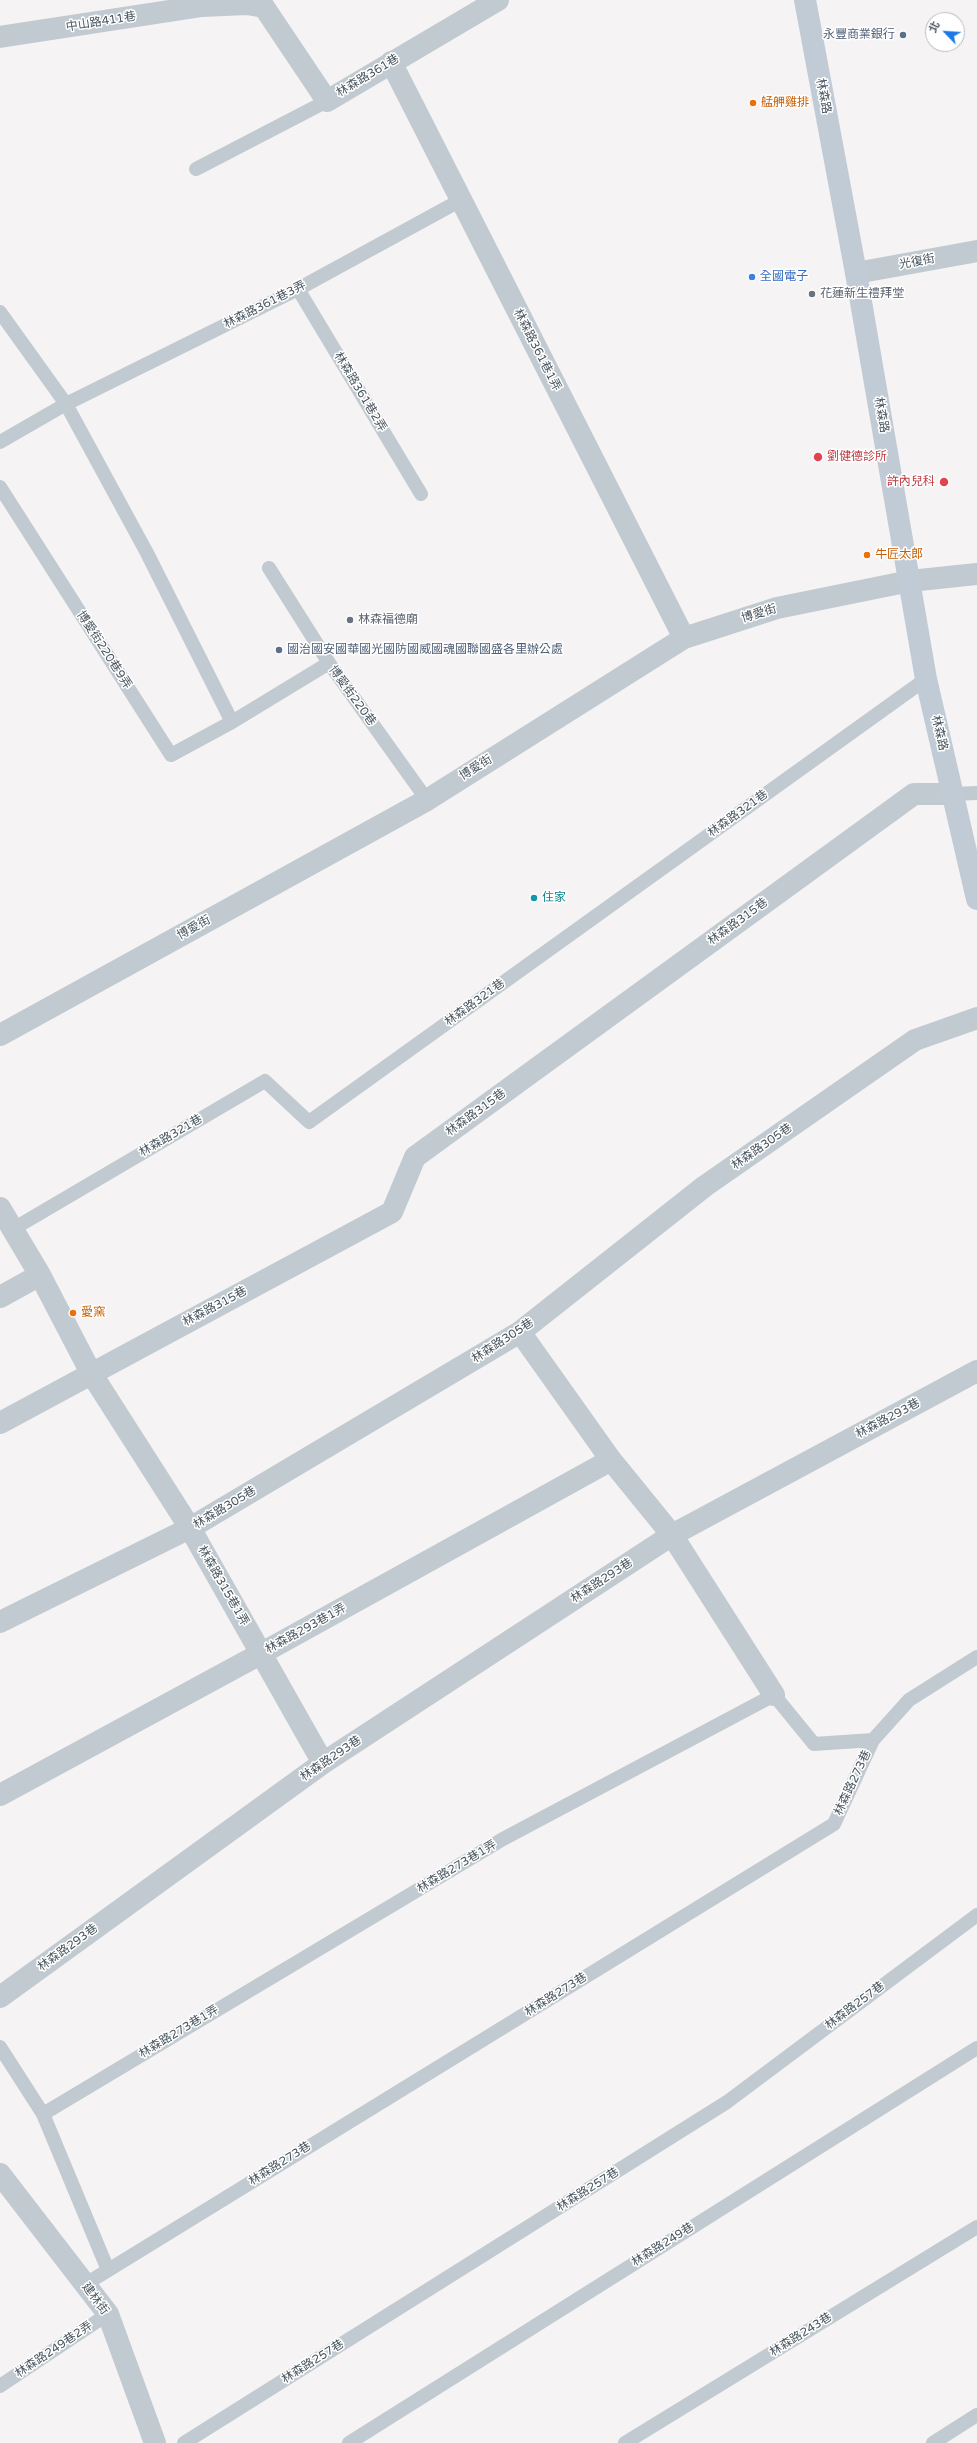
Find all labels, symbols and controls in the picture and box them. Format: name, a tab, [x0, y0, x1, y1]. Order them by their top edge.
street label: 中山路411巷	[65, 9, 137, 35]
north arrow	[925, 12, 965, 52]
text: 北	[926, 19, 943, 35]
place label: 永豐商業銀行	[823, 28, 895, 42]
marker: 永豐商業銀行	[898, 30, 908, 40]
street label: 林森路361巷	[334, 52, 402, 100]
street label: 林森路	[812, 77, 834, 115]
place label: 艋舺雞排	[761, 96, 809, 110]
marker: 艋舺雞排	[748, 98, 758, 108]
street label: 光復街	[898, 252, 936, 272]
place label: 全國電子	[760, 270, 808, 284]
marker: 全國電子	[747, 272, 757, 282]
street label: 林森路361巷3弄	[222, 278, 308, 332]
place label: 花蓮新生禮拜堂	[820, 287, 904, 301]
marker: 花蓮新生禮拜堂	[807, 289, 817, 299]
street label: 林森路361巷1弄	[510, 307, 564, 393]
street label: 林森路361巷2弄	[331, 350, 389, 434]
street label: 林森路	[871, 396, 891, 434]
place label: 劉健德診所	[827, 450, 887, 464]
marker: 劉健德診所	[812, 451, 824, 463]
place label: 許內兒科	[887, 475, 935, 489]
marker: 許內兒科	[938, 476, 950, 488]
place label: 牛匠太郎	[875, 548, 923, 562]
marker: 牛匠太郎	[862, 550, 872, 560]
street label: 博愛街	[740, 602, 778, 626]
street label: 博愛街220巷9弄	[73, 608, 135, 692]
place label: 林森福德廟	[358, 613, 418, 627]
marker: 林森福德廟	[345, 615, 355, 625]
place label: 國治國安國華國光國防國威國魂國聯國盛各里辦公處	[287, 643, 563, 657]
marker: 國治國安國華國光國防國威國魂國聯國盛各里辦公處	[274, 645, 284, 655]
street label: 博愛街220巷	[325, 663, 379, 729]
street label: 林森路	[928, 714, 950, 752]
street label: 博愛街	[457, 752, 495, 784]
street label: 林森路321巷	[705, 787, 771, 841]
place label: 住家	[542, 891, 566, 905]
marker: 住家	[529, 893, 539, 903]
street label: 林森路315巷	[705, 895, 771, 949]
street label: 博愛街	[175, 913, 213, 943]
street label: 林森路321巷	[442, 976, 508, 1030]
street label: 林森路315巷	[443, 1086, 509, 1140]
street label: 林森路321巷	[137, 1112, 205, 1160]
street label: 林森路305巷	[729, 1121, 795, 1173]
street label: 林森路315巷	[180, 1284, 250, 1330]
place label: 愛窯	[81, 1306, 105, 1320]
marker: 愛窯	[68, 1308, 78, 1318]
street label: 林森路305巷	[469, 1316, 537, 1366]
street label: 林森路293巷	[853, 1396, 923, 1442]
street label: 林森路305巷	[191, 1484, 259, 1532]
street label: 林森路315巷1弄	[194, 1543, 252, 1629]
street label: 林森路293巷	[568, 1556, 636, 1606]
street label: 林森路293巷1弄	[263, 1601, 349, 1657]
street label: 林森路293巷	[298, 1733, 364, 1785]
street label: 林森路273巷	[832, 1748, 874, 1818]
street label: 林森路273巷1弄	[415, 1838, 499, 1896]
street label: 林森路293巷	[35, 1921, 101, 1975]
street label: 林森路273巷	[522, 1970, 590, 2020]
street label: 林森路257巷	[822, 1979, 888, 2033]
street label: 林森路273巷1弄	[137, 2003, 221, 2061]
street label: 林森路273巷	[246, 2139, 314, 2189]
street label: 林森路257巷	[554, 2165, 622, 2215]
street label: 林森路249巷	[629, 2220, 697, 2270]
street label: 建林街	[78, 2280, 112, 2318]
street label: 林森路243巷	[767, 2310, 835, 2360]
street label: 林森路249巷2弄	[13, 2319, 95, 2381]
street label: 林森路257巷	[279, 2337, 347, 2387]

